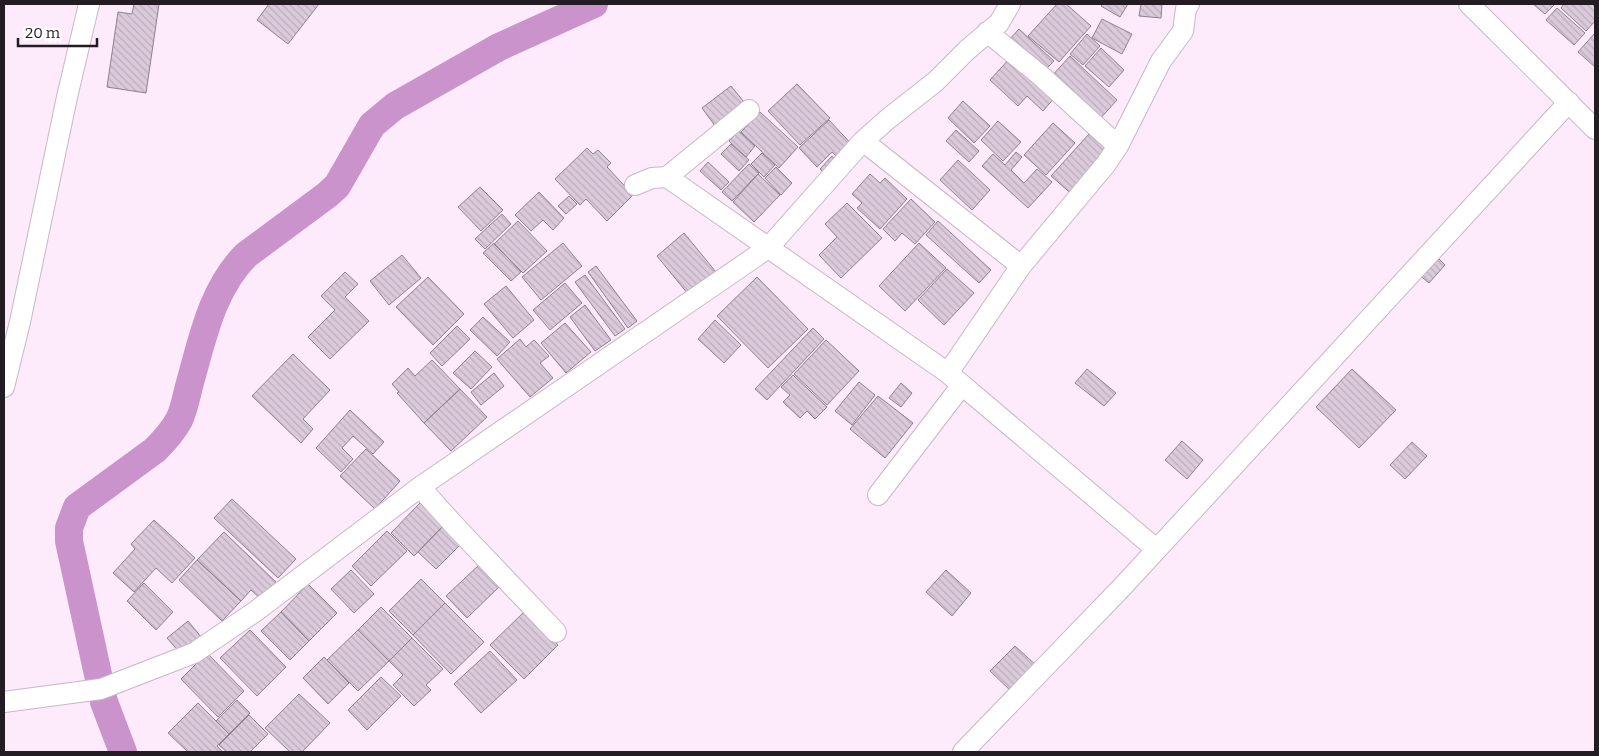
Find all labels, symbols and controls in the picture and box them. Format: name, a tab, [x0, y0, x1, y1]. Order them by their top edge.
scale bar	[18, 15, 96, 47]
text: 20 m	[25, 24, 61, 42]

